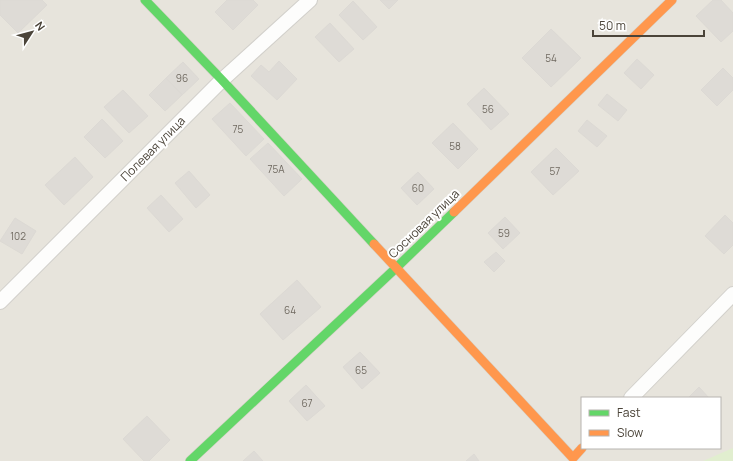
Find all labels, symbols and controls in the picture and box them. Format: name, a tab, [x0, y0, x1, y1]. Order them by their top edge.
north arrow	[12, 12, 52, 52]
scale bar	[593, 12, 704, 38]
text: 50 m	[599, 17, 626, 34]
text: N	[32, 18, 49, 34]
house number: 54	[545, 51, 557, 65]
house number: 96	[176, 71, 188, 85]
house number: 56	[482, 102, 494, 116]
street label: Полевая улица	[116, 112, 189, 185]
house number: 75	[233, 122, 244, 136]
house number: 58	[449, 139, 461, 153]
house number: 75А	[267, 162, 285, 176]
house number: 57	[550, 164, 560, 178]
house number: 60	[412, 181, 424, 195]
street label: Сосновая улица	[384, 185, 463, 262]
house number: 59	[498, 226, 510, 240]
house number: 102	[10, 229, 26, 243]
house number: 64	[284, 303, 296, 317]
house number: 65	[355, 363, 367, 377]
house number: 67	[301, 396, 313, 410]
legend	[581, 397, 721, 449]
text: Fast	[617, 404, 641, 421]
text: Slow	[617, 424, 643, 441]

